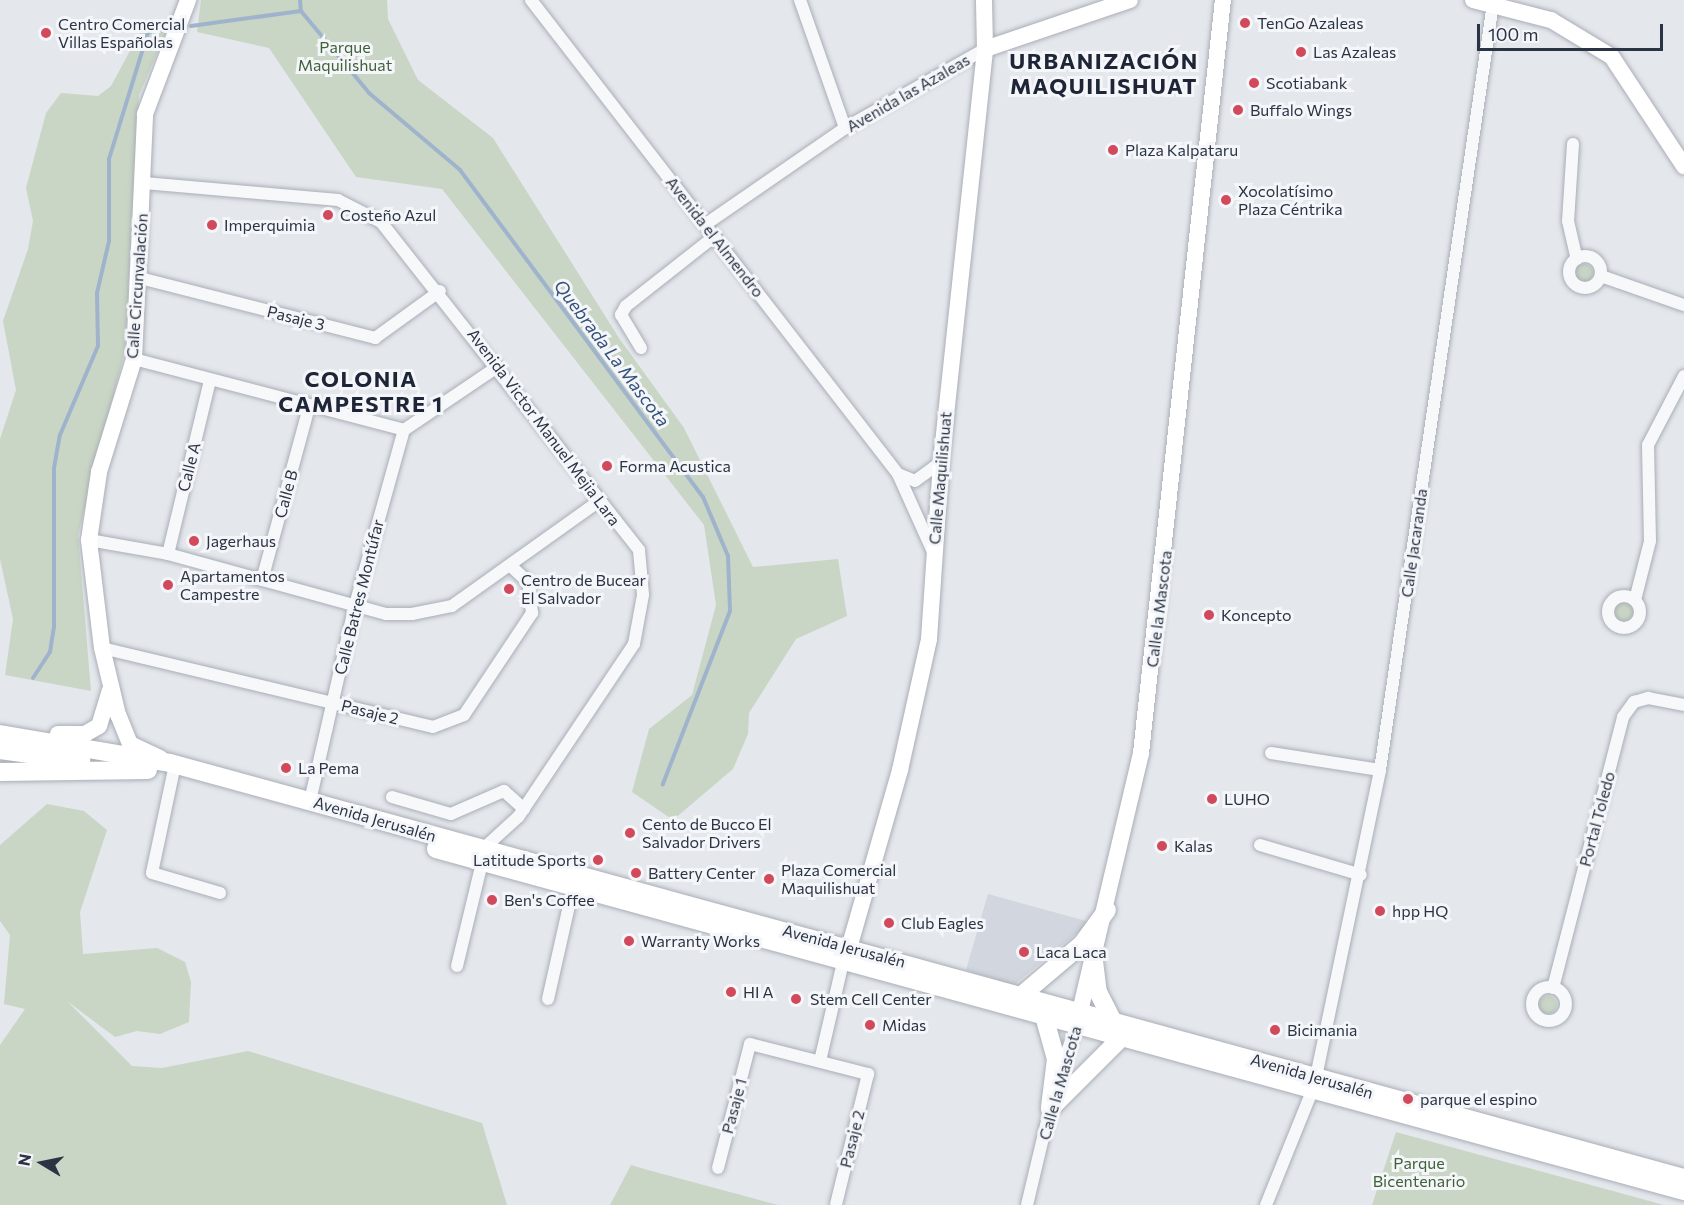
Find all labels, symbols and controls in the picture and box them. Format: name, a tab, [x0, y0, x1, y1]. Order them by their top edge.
scale bar	[1480, 12, 1666, 50]
place label: TenGo Azaleas	[1257, 13, 1363, 33]
place label: Centro Comercial Villas Españolas	[58, 14, 185, 52]
marker: TenGo Azaleas	[1238, 16, 1252, 30]
text: 100 m	[1488, 23, 1538, 45]
marker: Centro Comercial Villas Españolas	[39, 26, 53, 40]
park label: Parque Maquilishuat	[298, 37, 392, 75]
place label: Las Azaleas	[1313, 42, 1396, 62]
marker: Las Azaleas	[1294, 45, 1308, 59]
district label: URBANIZACIÓN MAQUILISHUAT	[1009, 47, 1199, 98]
street label: Avenida las Azaleas	[843, 50, 973, 136]
place label: Scotiabank	[1266, 73, 1347, 93]
marker: Scotiabank	[1247, 76, 1261, 90]
place label: Buffalo Wings	[1250, 100, 1352, 120]
marker: Buffalo Wings	[1231, 103, 1245, 117]
place label: Plaza Kalpataru	[1125, 140, 1238, 160]
marker: Plaza Kalpataru	[1106, 143, 1120, 157]
street label: Avenida el Almendro	[662, 173, 768, 301]
place label: Xocolatísimo Plaza Céntrika	[1238, 181, 1343, 219]
marker: Xocolatísimo Plaza Céntrika	[1219, 193, 1233, 207]
place label: Costeño Azul	[340, 205, 436, 225]
marker: Costeño Azul	[321, 208, 335, 222]
street label: Calle Circunvalación	[122, 213, 152, 359]
place label: Imperquimia	[224, 215, 315, 235]
marker: Imperquimia	[205, 218, 219, 232]
water label: Quebrada La Mascota	[550, 275, 674, 431]
street label: Pasaje 3	[265, 302, 327, 334]
street label: Avenida Victor Manuel Mejia Lara	[464, 325, 624, 529]
district label: COLONIA CAMPESTRE 1	[278, 365, 444, 416]
street label: Calle Maquilishuat	[925, 411, 955, 545]
street label: Calle A	[174, 440, 204, 494]
place label: Forma Acustica	[619, 456, 731, 476]
marker: Forma Acustica	[600, 459, 614, 473]
street label: Calle B	[270, 468, 302, 520]
street label: Calle Jacaranda	[1397, 487, 1431, 599]
street label: Calle Batres Montúfar	[330, 517, 388, 677]
place label: Jagerhaus	[206, 531, 276, 551]
marker: Jagerhaus	[187, 534, 201, 548]
street label: Calle la Mascota	[1142, 549, 1176, 669]
place label: Apartamentos Campestre	[180, 566, 285, 604]
place label: Centro de Bucear El Salvador	[521, 570, 646, 608]
marker: Apartamentos Campestre	[161, 578, 175, 592]
marker: Centro de Bucear El Salvador	[502, 582, 516, 596]
place label: Koncepto	[1221, 605, 1292, 625]
marker: Koncepto	[1202, 608, 1216, 622]
street label: Pasaje 2	[339, 696, 401, 728]
place label: La Pema	[298, 758, 359, 778]
marker: La Pema	[279, 761, 293, 775]
street label: Portal Toledo	[1575, 769, 1619, 869]
place label: LUHO	[1224, 789, 1270, 809]
street label: Avenida Jerusalén	[312, 792, 438, 846]
marker: LUHO	[1205, 792, 1219, 806]
place label: Cento de Bucco El Salvador Drivers	[642, 814, 772, 852]
marker: Cento de Bucco El Salvador Drivers	[623, 826, 637, 840]
place label: Kalas	[1174, 836, 1213, 856]
marker: Kalas	[1155, 839, 1169, 853]
place label: Latitude Sports	[473, 850, 586, 870]
marker: Latitude Sports	[591, 853, 605, 867]
place label: Plaza Comercial Maquilishuat	[781, 860, 896, 898]
place label: Battery Center	[648, 863, 756, 883]
marker: Battery Center	[629, 866, 643, 880]
marker: Plaza Comercial Maquilishuat	[762, 872, 776, 886]
place label: Ben's Coffee	[504, 890, 595, 910]
marker: Ben's Coffee	[485, 893, 499, 907]
place label: hpp HQ	[1392, 901, 1448, 921]
marker: hpp HQ	[1373, 904, 1387, 918]
place label: Club Eagles	[901, 913, 984, 933]
marker: Club Eagles	[882, 916, 896, 930]
street label: Avenida Jerusalén	[780, 920, 908, 972]
place label: Warranty Works	[641, 931, 760, 951]
marker: Warranty Works	[622, 934, 636, 948]
place label: Laca Laca	[1036, 942, 1107, 962]
marker: Laca Laca	[1017, 945, 1031, 959]
place label: HI A	[743, 982, 774, 1002]
marker: HI A	[724, 985, 738, 999]
place label: Stem Cell Center	[810, 989, 932, 1009]
marker: Stem Cell Center	[787, 990, 805, 1008]
place label: Midas	[882, 1015, 926, 1035]
marker: Midas	[863, 1018, 877, 1032]
place label: Bicimania	[1287, 1020, 1357, 1040]
marker: Bicimania	[1268, 1023, 1282, 1037]
street label: Calle la Mascota	[1035, 1024, 1085, 1142]
street label: Avenida Jerusalén	[1249, 1049, 1375, 1103]
street label: Pasaje 1	[717, 1076, 751, 1136]
place label: parque el espino	[1420, 1089, 1537, 1109]
marker: parque el espino	[1401, 1092, 1415, 1106]
street label: Pasaje 2	[836, 1108, 868, 1170]
north arrow	[12, 1133, 72, 1193]
text: N	[13, 1152, 34, 1167]
park label: Parque Bicentenario	[1373, 1153, 1465, 1191]

